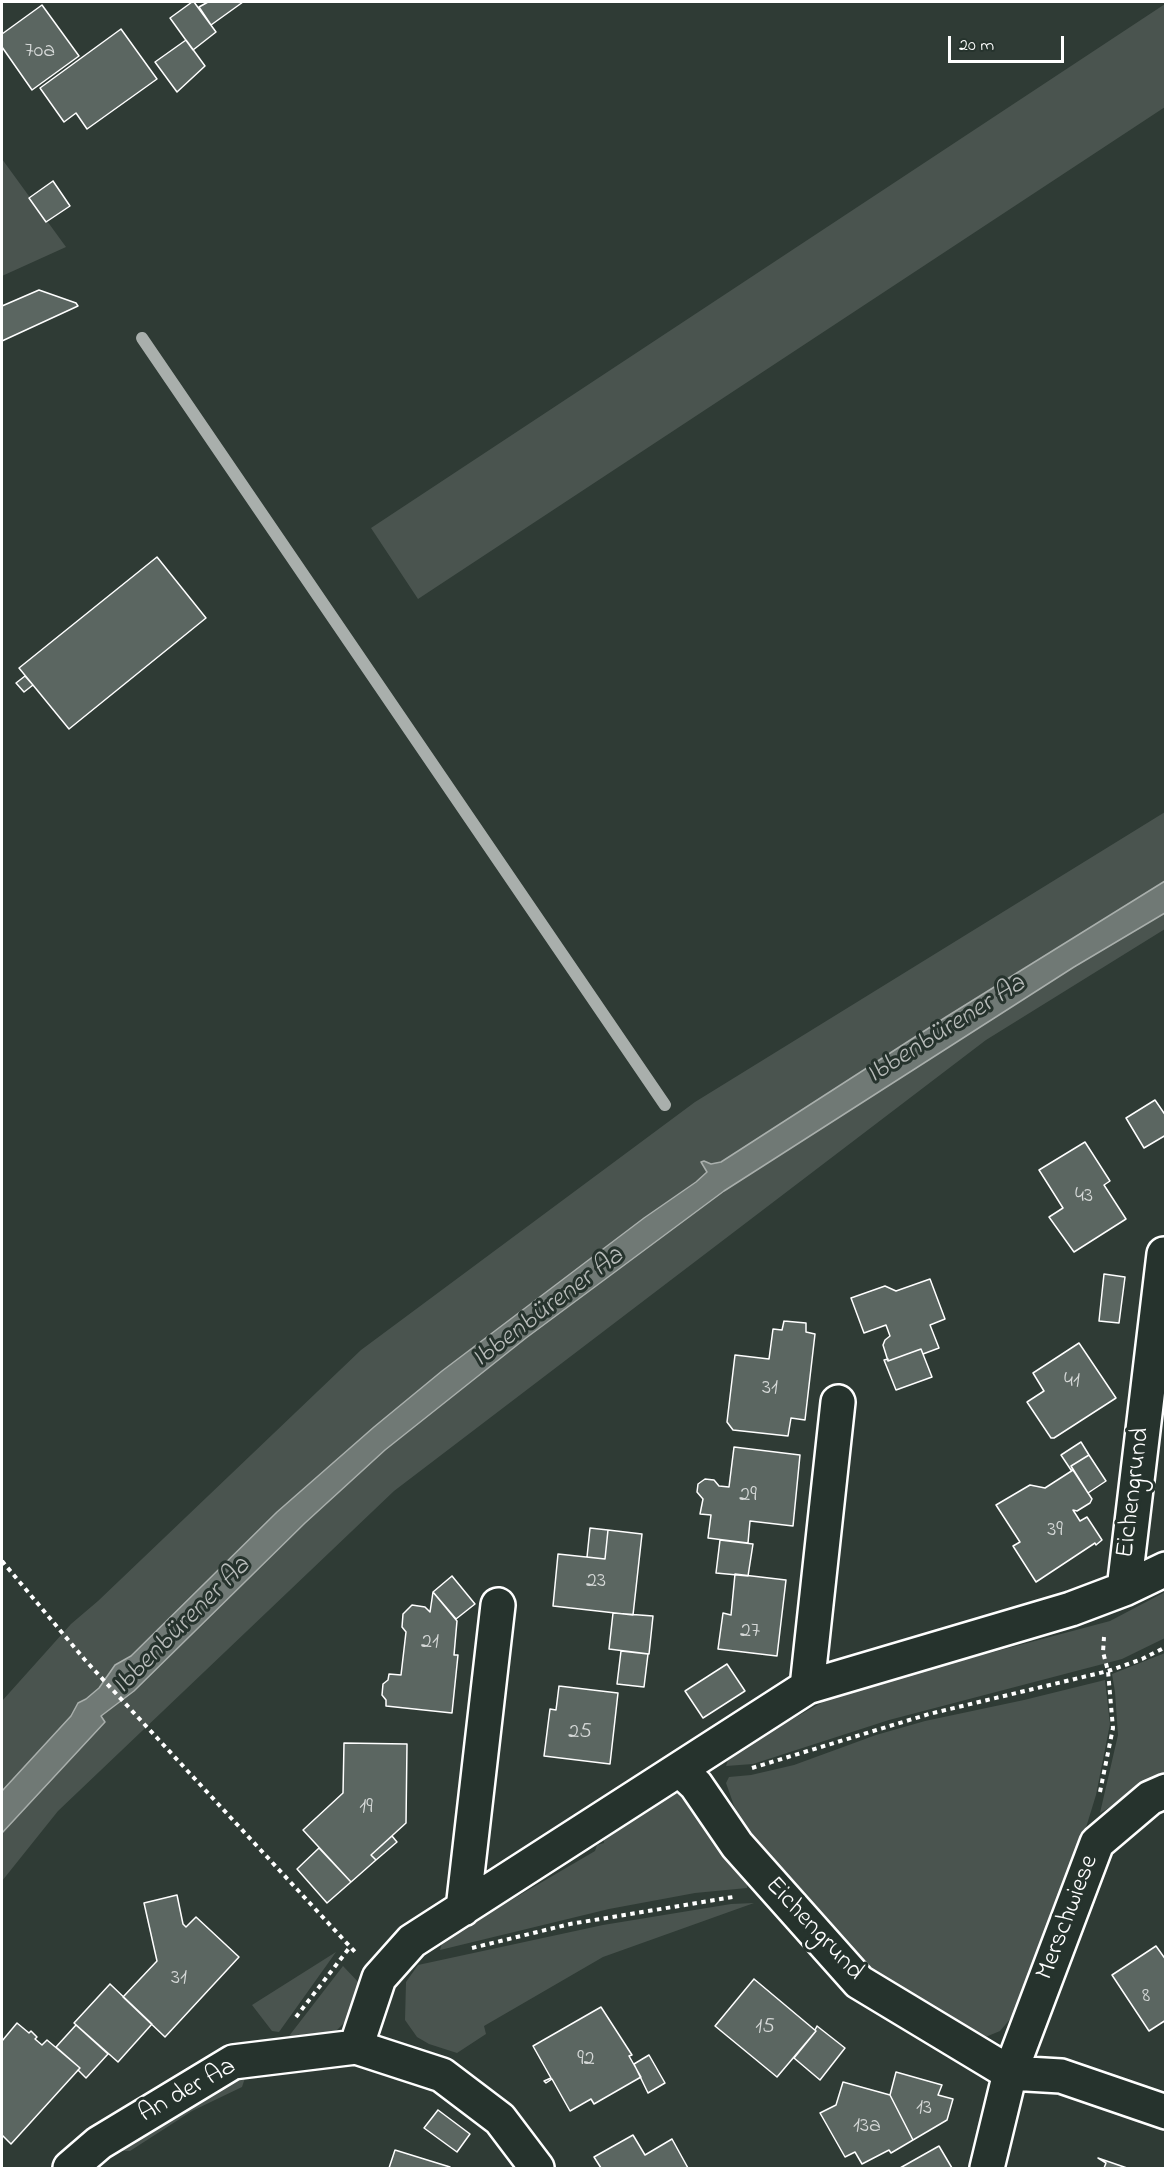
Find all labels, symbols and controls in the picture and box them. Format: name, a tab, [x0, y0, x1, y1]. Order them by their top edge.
scale bar	[951, 24, 1066, 62]
text: 20 m	[959, 33, 994, 59]
house number: 70a	[25, 39, 55, 65]
water label: Ibbenbürener Aa	[862, 969, 1032, 1093]
house number: 43	[1075, 1184, 1093, 1210]
water label: Ibbenbürener Aa	[467, 1242, 631, 1376]
house number: 41	[1064, 1369, 1080, 1395]
house number: 31	[762, 1376, 778, 1402]
street label: Eichengrund	[1112, 1426, 1158, 1560]
house number: 29	[739, 1483, 757, 1509]
house number: 39	[1047, 1518, 1063, 1544]
water label: Ibbenbürener Aa	[107, 1551, 259, 1703]
house number: 23	[586, 1569, 606, 1595]
house number: 27	[740, 1619, 760, 1645]
house number: 21	[421, 1630, 439, 1656]
house number: 25	[568, 1720, 592, 1746]
house number: 19	[359, 1795, 373, 1821]
street label: Merschwiese	[1031, 1851, 1107, 1985]
street label: Eichengrund	[757, 1872, 869, 1988]
house number: 31	[171, 1966, 187, 1992]
house number: 8	[1142, 1984, 1150, 2010]
house number: 15	[755, 2015, 775, 2041]
house number: 92	[577, 2047, 595, 2073]
street label: An der Aa	[134, 2053, 242, 2131]
house number: 13	[916, 2096, 932, 2122]
house number: 13a	[853, 2114, 881, 2140]

